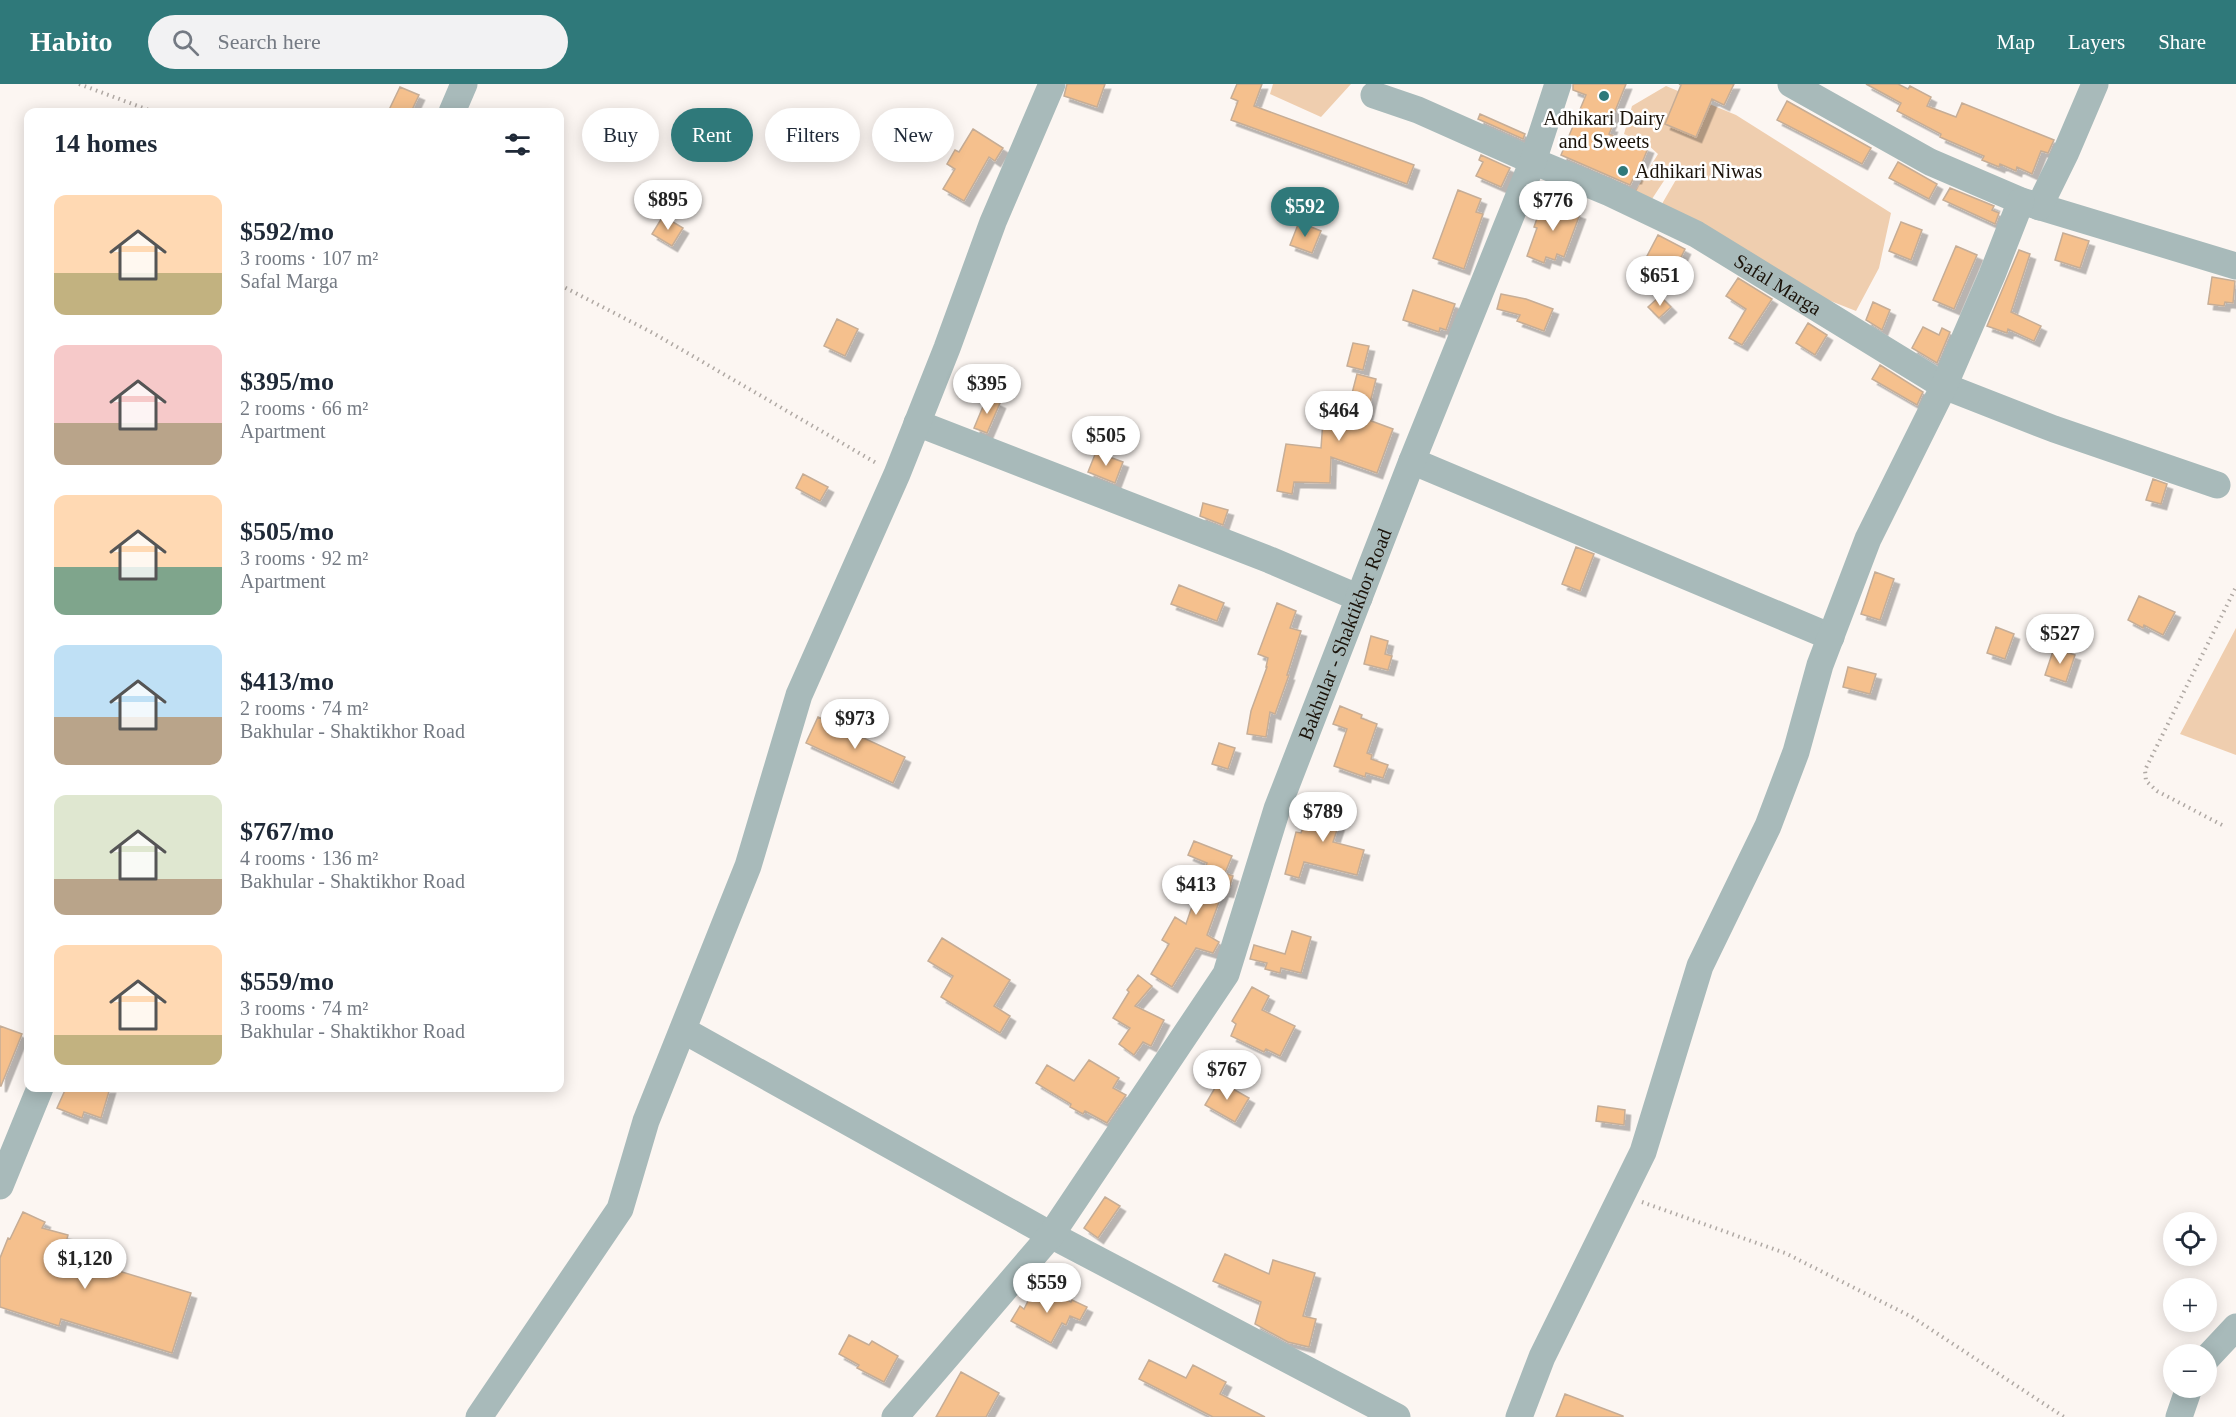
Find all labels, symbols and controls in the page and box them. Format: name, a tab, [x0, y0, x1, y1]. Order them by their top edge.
search box	[148, 15, 568, 69]
text: Habito	[30, 26, 112, 57]
icon: search	[169, 26, 202, 59]
text: Search here	[217, 29, 321, 54]
text: Map	[1997, 30, 2035, 54]
text: Layers	[2068, 30, 2125, 54]
text: Share	[2158, 30, 2206, 54]
marker: Adhikari Dairy and Sweets	[1597, 89, 1611, 103]
place label: Adhikari Dairy and Sweets	[1543, 107, 1665, 152]
chip: Buy	[582, 108, 659, 162]
chip: Rent	[671, 108, 753, 162]
chip: Filters	[765, 108, 860, 162]
chip: New	[872, 108, 954, 162]
icon: filters	[501, 128, 534, 161]
text: 14 homes	[54, 129, 157, 158]
place label: Adhikari Niwas	[1635, 160, 1762, 182]
marker: Adhikari Niwas	[1616, 164, 1630, 178]
pin: $895	[632, 180, 704, 231]
pin: $776	[1517, 181, 1589, 232]
pin: $592	[1269, 187, 1341, 238]
text: $895	[648, 188, 688, 210]
text: $776	[1533, 189, 1573, 211]
text: $592	[1285, 195, 1325, 217]
text: $592/mo	[240, 217, 334, 246]
icon: home	[102, 219, 174, 291]
text: 3 rooms · 107 m²	[240, 247, 378, 269]
street label: Safal Marga	[1730, 249, 1826, 319]
pin: $651	[1624, 256, 1696, 307]
text: $651	[1640, 264, 1680, 286]
text: Safal Marga	[240, 270, 338, 292]
pin: $395	[951, 364, 1023, 415]
text: $395/mo	[240, 367, 334, 396]
icon: home	[102, 369, 174, 441]
text: $395	[967, 372, 1007, 394]
pin: $464	[1303, 391, 1375, 442]
text: 2 rooms · 66 m²	[240, 397, 368, 419]
text: $464	[1319, 399, 1359, 421]
pin: $505	[1070, 416, 1142, 467]
text: Apartment	[240, 420, 326, 442]
text: $505	[1086, 424, 1126, 446]
text: $505/mo	[240, 517, 334, 546]
icon: home	[102, 519, 174, 591]
street label: Bakhular - Shaktikhor Road	[1294, 525, 1396, 743]
text: 3 rooms · 92 m²	[240, 547, 368, 569]
text: Apartment	[240, 570, 326, 592]
pin: $527	[2024, 614, 2096, 665]
text: $527	[2040, 622, 2080, 644]
text: $413/mo	[240, 667, 334, 696]
icon: home	[102, 669, 174, 741]
text: 2 rooms · 74 m²	[240, 697, 368, 719]
pin: $973	[819, 699, 891, 750]
text: $973	[835, 707, 875, 729]
text: Bakhular - Shaktikhor Road	[240, 720, 465, 742]
pin: $789	[1287, 792, 1359, 843]
text: $789	[1303, 800, 1343, 822]
text: $767/mo	[240, 817, 334, 846]
icon: home	[102, 819, 174, 891]
text: 4 rooms · 136 m²	[240, 847, 378, 869]
pin: $413	[1160, 865, 1232, 916]
text: Bakhular - Shaktikhor Road	[240, 870, 465, 892]
text: $413	[1176, 873, 1216, 895]
text: $559/mo	[240, 967, 334, 996]
icon: home	[102, 969, 174, 1041]
text: 3 rooms · 74 m²	[240, 997, 368, 1019]
text: Bakhular - Shaktikhor Road	[240, 1020, 465, 1042]
pin: $767	[1191, 1050, 1263, 1101]
text: $767	[1207, 1058, 1247, 1080]
map controls	[2163, 1212, 2217, 1398]
button: locate	[2163, 1212, 2217, 1266]
pin: $1,120	[36, 1239, 134, 1290]
text: $1,120	[58, 1247, 113, 1269]
pin: $559	[1011, 1263, 1083, 1314]
text: $559	[1027, 1271, 1067, 1293]
button: +	[2163, 1278, 2217, 1332]
button: −	[2163, 1344, 2217, 1398]

